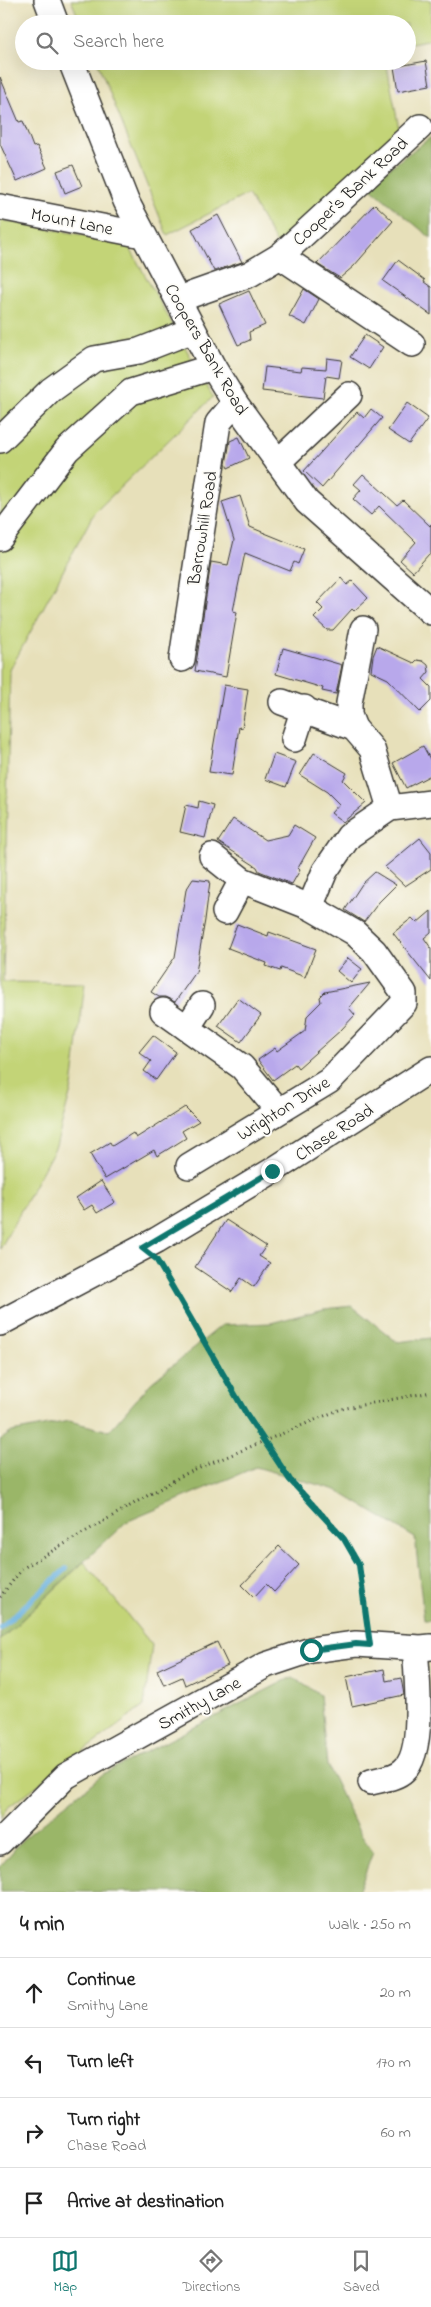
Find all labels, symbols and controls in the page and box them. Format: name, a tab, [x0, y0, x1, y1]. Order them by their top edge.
search box	[15, 15, 416, 70]
icon: search	[33, 29, 61, 57]
text: Search here	[73, 29, 164, 56]
street label: Cooper's Bank Road	[288, 132, 415, 253]
street label: Mount Lane	[28, 202, 116, 244]
street label: Coopers Bank Road	[157, 279, 254, 421]
street label: Barrowhill Road	[182, 469, 226, 588]
street label: Wrighton Drive	[233, 1070, 337, 1149]
street label: Chase Road	[291, 1099, 380, 1169]
route end	[261, 1160, 284, 1183]
route start	[300, 1639, 323, 1662]
street label: Smithy Lane	[154, 1671, 247, 1738]
text: 4 min	[20, 1910, 64, 1940]
text: Walk · 250 m	[328, 1913, 411, 1937]
text: Continue	[67, 1967, 135, 1994]
icon: ahead	[20, 1979, 48, 2007]
text: 20 m	[380, 1981, 411, 2005]
text: Smithy Lane	[67, 1994, 148, 2018]
icon: left	[20, 2049, 48, 2077]
text: Turn left	[67, 2049, 134, 2076]
text: 170 m	[376, 2051, 411, 2075]
text: Turn right	[67, 2107, 140, 2134]
icon: right	[20, 2119, 48, 2147]
text: 60 m	[381, 2121, 411, 2145]
text: Chase Road	[67, 2134, 146, 2158]
icon: arrive	[20, 2189, 48, 2217]
text: Arrive at destination	[67, 2189, 224, 2216]
tab: Map	[51, 2247, 79, 2298]
tab: Directions	[182, 2247, 240, 2298]
tab: Saved	[343, 2247, 380, 2298]

